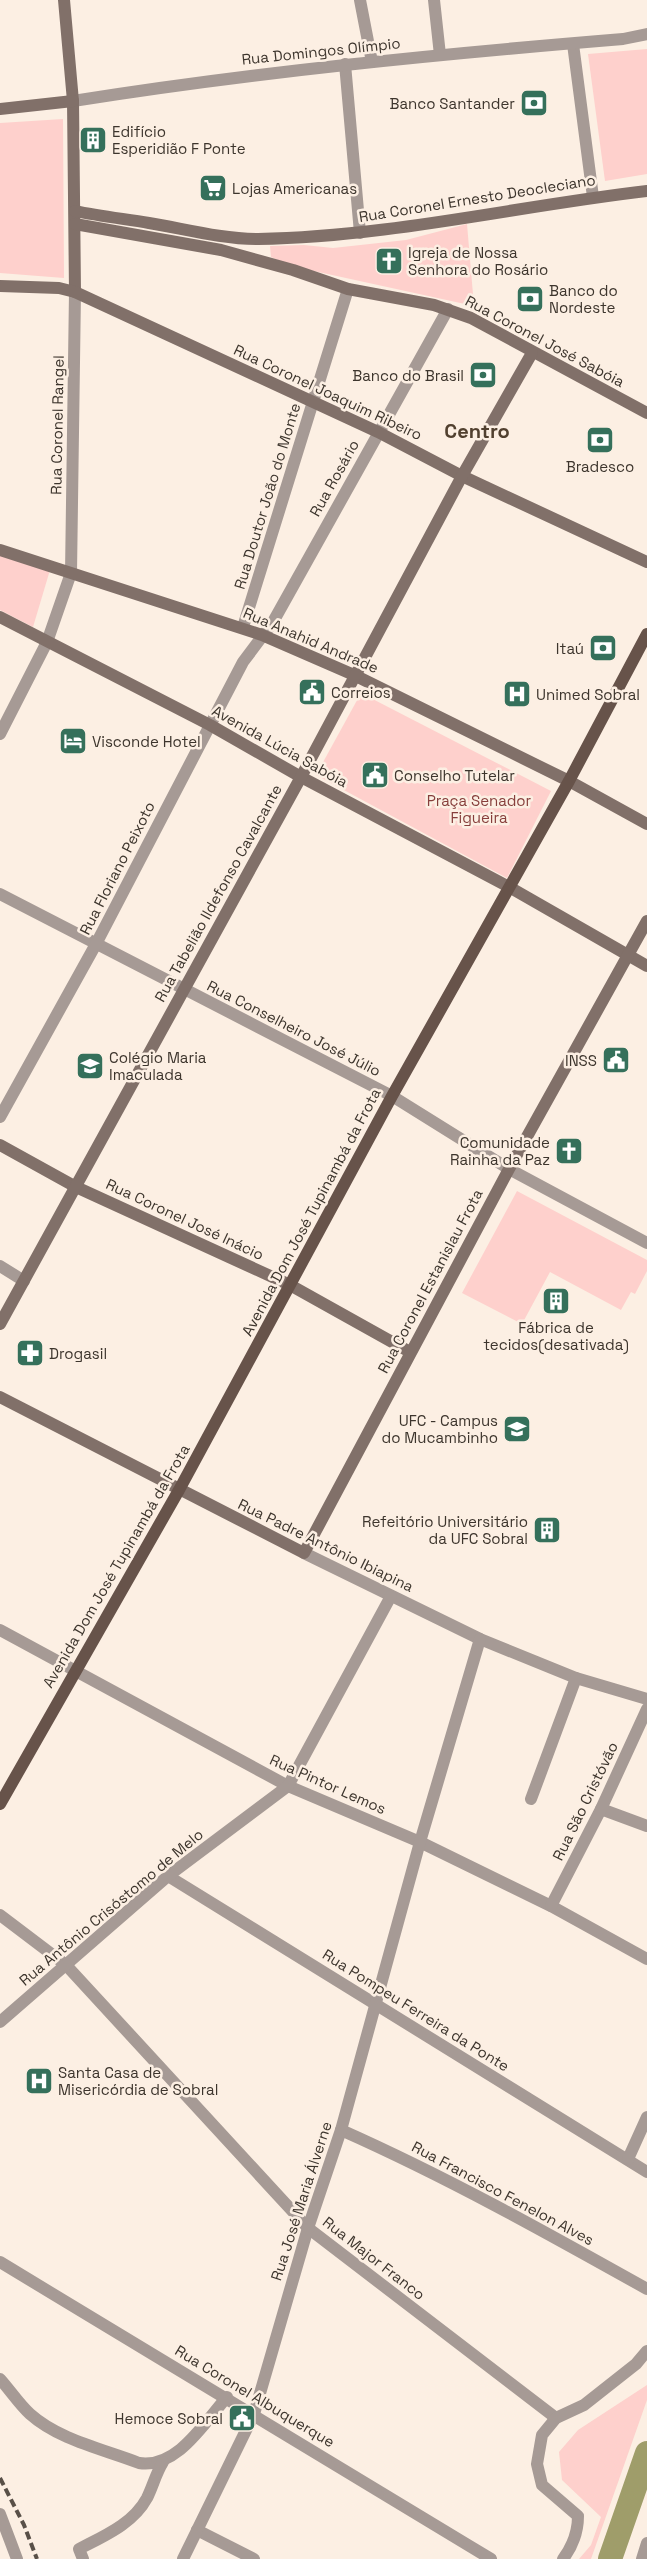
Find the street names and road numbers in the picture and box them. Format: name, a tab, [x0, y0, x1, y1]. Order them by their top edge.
street label: Rua Domingos Olímpio	[241, 33, 401, 69]
street label: Rua Coronel Ernesto Deocleciano	[357, 170, 597, 226]
street label: Rua Coronel José Sabóia	[462, 291, 628, 391]
street label: Rua Coronel Joaquim Ribeiro	[231, 340, 425, 444]
street label: Rua Coronel Rangel	[46, 355, 68, 495]
street label: Rua Doutor João do Monte	[230, 400, 304, 591]
street label: Rua Rosário	[305, 436, 363, 520]
street label: Rua Anahid Andrade	[241, 603, 382, 677]
street label: Avenida Lúcia Sabóia	[209, 701, 352, 791]
street label: Rua Tabelião Ildefonso Cavalcante	[150, 781, 286, 1005]
street label: Rua Floriano Peixoto	[75, 798, 159, 938]
street label: Rua Conselheiro José Júlio	[204, 976, 384, 1080]
street label: Avenida Dom José Tupinambá da Frota	[237, 1084, 385, 1339]
street label: Rua Coronel José Inácio	[103, 1174, 267, 1264]
street label: Rua Coronel Estanislau Frota	[373, 1185, 487, 1376]
street label: Avenida Dom José Tupinambá da Frota	[38, 1441, 194, 1691]
street label: Rua Padre Antônio Ibiapina	[235, 1494, 417, 1596]
street label: Rua São Cristóvão	[548, 1739, 622, 1863]
street label: Rua Pintor Lemos	[267, 1750, 389, 1818]
street label: Rua Antônio Crisóstomo de Melo	[15, 1824, 207, 1990]
street label: Rua Pompeu Ferreira da Ponte	[319, 1945, 513, 2076]
street label: Rua José Maria Álverne	[266, 2119, 336, 2283]
street label: Rua Francisco Fenelon Alves	[409, 2137, 597, 2249]
street label: Rua Major Franco	[319, 2212, 429, 2304]
street label: Rua Coronel Albuquerque	[172, 2341, 338, 2451]

